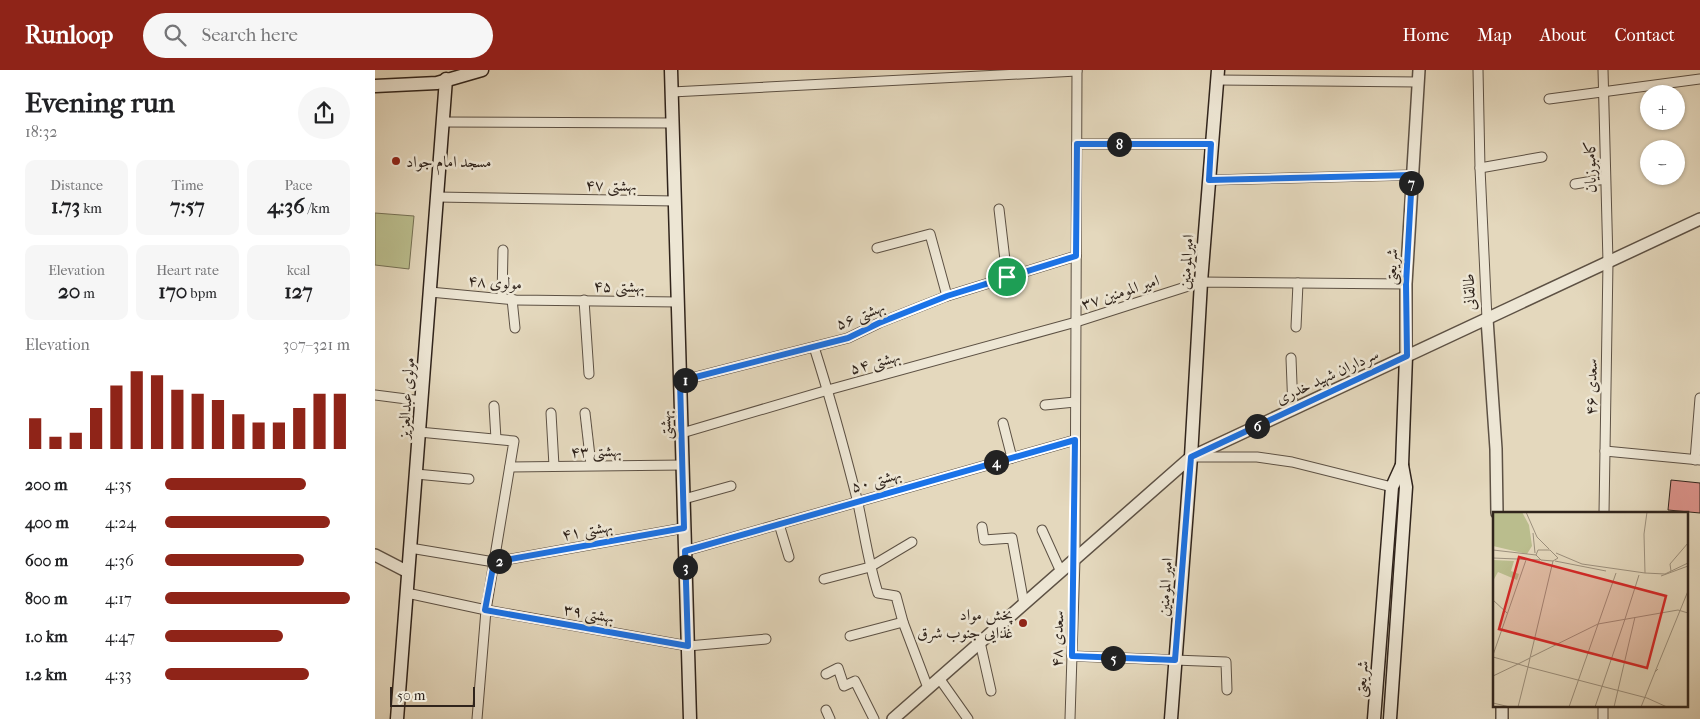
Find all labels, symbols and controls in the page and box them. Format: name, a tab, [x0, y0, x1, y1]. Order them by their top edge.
search box	[143, 13, 493, 58]
text: Runloop	[25, 21, 113, 49]
icon: search	[161, 21, 189, 49]
text: Search here	[201, 24, 298, 46]
text: Home	[1402, 25, 1449, 46]
text: Map	[1477, 25, 1512, 46]
text: About	[1540, 25, 1586, 46]
text: Contact	[1614, 25, 1675, 46]
map controls	[1640, 85, 1685, 185]
button: +	[1640, 85, 1685, 130]
text: Evening run	[25, 86, 175, 119]
button: share	[298, 87, 350, 139]
text: 18:32	[25, 122, 57, 141]
pin: 8	[1107, 132, 1131, 156]
text: 8	[1116, 136, 1123, 153]
button: −	[1640, 140, 1685, 185]
street label: کامبوزیان	[1580, 141, 1601, 193]
place label: مسجد امام جواد	[406, 152, 492, 176]
marker: مسجد امام جواد	[390, 155, 402, 167]
pin: 7	[1399, 170, 1423, 196]
street label: بهشتی ۴۷	[585, 175, 637, 197]
text: 7	[1408, 175, 1415, 192]
text: Distance	[50, 177, 103, 194]
text: Time	[172, 177, 203, 194]
text: Pace	[285, 177, 312, 194]
text: 1.73	[51, 194, 80, 218]
text: 7:57	[170, 194, 205, 218]
text: 4:36	[267, 194, 305, 218]
text: km	[80, 200, 102, 217]
text: /km	[305, 200, 330, 217]
street label: امیرالمومنین	[1175, 234, 1198, 290]
street label: شریعتی	[1381, 248, 1403, 286]
pin	[986, 256, 1028, 298]
text: Elevation	[48, 262, 105, 279]
text: Heart rate	[156, 262, 219, 279]
text: kcal	[287, 262, 310, 279]
icon: arrive	[993, 263, 1021, 291]
street label: امیر المومنین ۳۷	[1079, 270, 1162, 315]
street label: مولوی ۴۸	[467, 271, 523, 294]
street label: طالقانی	[1459, 273, 1479, 311]
street label: بهشتی ۴۵	[593, 276, 645, 298]
text: 20	[58, 279, 80, 303]
text: 170	[158, 279, 187, 303]
text: 127	[284, 279, 313, 303]
text: m	[80, 285, 95, 302]
text: bpm	[187, 285, 217, 302]
street label: بهشتی ۵۶	[833, 297, 888, 335]
text: Elevation	[25, 335, 90, 354]
text: 307–321 m	[283, 335, 350, 354]
street label: سرداران شهید خدری	[1273, 344, 1382, 409]
street label: بهشتی ۵۴	[848, 346, 903, 380]
street label: مولوی عبدالعزیز	[394, 357, 419, 441]
street label: سعدی ۴۶	[1581, 358, 1601, 416]
pin: 1	[673, 368, 697, 392]
text: 1	[683, 372, 688, 389]
street label: بهشتی	[655, 410, 677, 440]
pin: 6	[1245, 414, 1269, 438]
text: 6	[1254, 418, 1261, 435]
street label: بهشتی ۴۳	[570, 441, 622, 463]
pin: 4	[983, 450, 1009, 474]
text: 4	[992, 454, 1001, 471]
street label: بهشتی ۵۰	[849, 464, 904, 498]
text: 200 m	[25, 475, 68, 494]
text: 4:35	[105, 475, 132, 494]
inset map	[1493, 512, 1687, 706]
text: 400 m	[25, 513, 69, 532]
text: 4:24	[105, 513, 136, 532]
street label: بهشتی ۴۱	[560, 516, 614, 546]
pin: 2	[487, 548, 511, 574]
text: 600 m	[25, 551, 68, 570]
text: 4:36	[105, 551, 134, 570]
text: 2	[496, 553, 503, 570]
pin: 3	[673, 554, 697, 580]
street label: امیر المومنین	[1153, 557, 1178, 617]
text: 3	[683, 559, 688, 576]
text: 800 m	[25, 589, 67, 608]
text: 4:17	[105, 589, 132, 608]
street label: بهشتی ۳۹	[562, 599, 616, 629]
place label: پخش مواد غذایی جنوب شرق	[917, 605, 1014, 643]
street label: سعدی ۴۸	[1047, 610, 1067, 668]
marker: پخش مواد غذایی جنوب شرق	[1017, 617, 1029, 629]
text: 1.0 km	[25, 627, 68, 646]
text: 4:47	[105, 627, 135, 646]
pin: 5	[1101, 646, 1125, 670]
text: 5	[1110, 650, 1117, 667]
street label: شریعتی	[1350, 660, 1374, 698]
text: 1.2 km	[25, 665, 67, 684]
text: 4:33	[105, 665, 131, 684]
scale bar	[390, 684, 475, 707]
text: 50 m	[397, 687, 425, 704]

